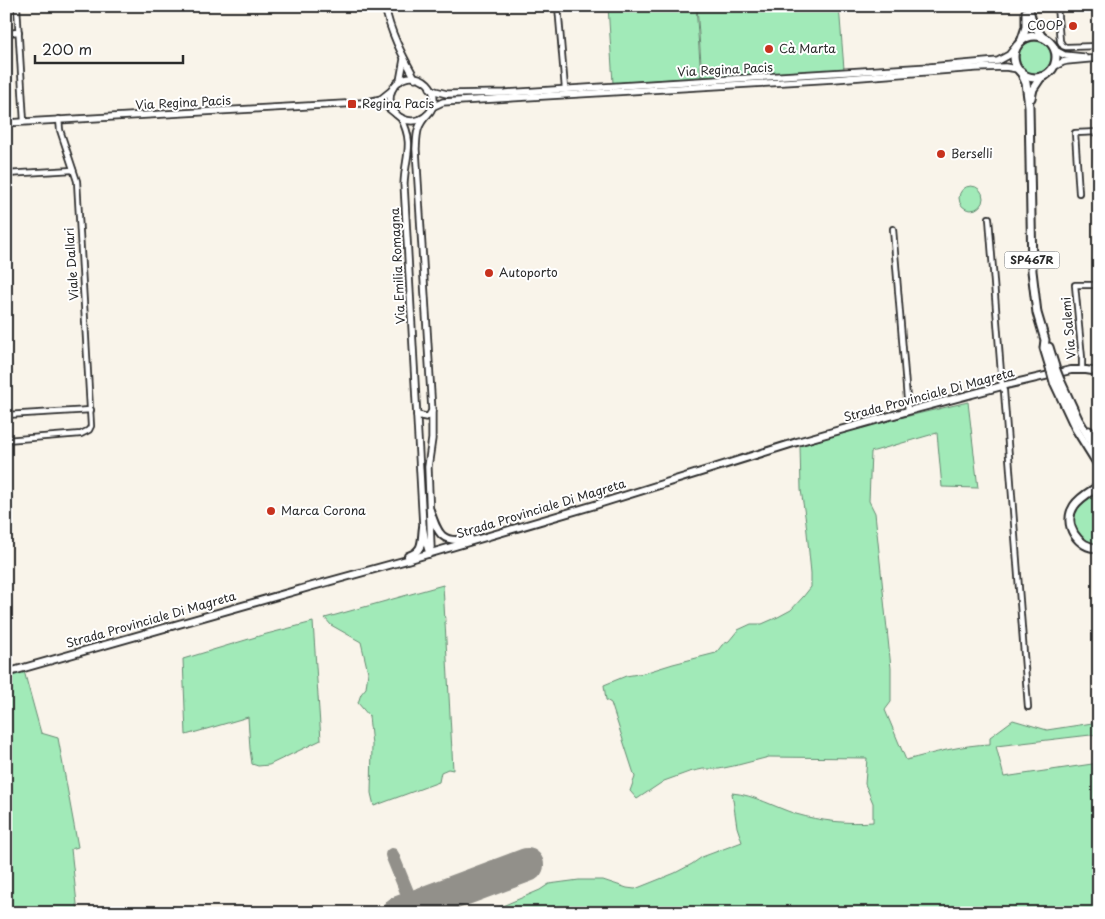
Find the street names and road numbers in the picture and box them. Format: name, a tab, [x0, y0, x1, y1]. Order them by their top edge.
street label: Via Regina Pacis	[677, 57, 774, 80]
street label: Via Regina Pacis	[135, 90, 232, 113]
street label: Via Emilia Romagna	[385, 207, 409, 325]
street label: Viale Dallari	[59, 227, 83, 301]
road number: SP467R	[1004, 252, 1060, 268]
street label: Via Salemi	[1056, 296, 1080, 360]
street label: Strada Provinciale Di Magreta	[841, 362, 1017, 425]
street label: Strada Provinciale Di Magreta	[454, 474, 628, 542]
street label: Strada Provinciale Di Magreta	[64, 586, 238, 652]

